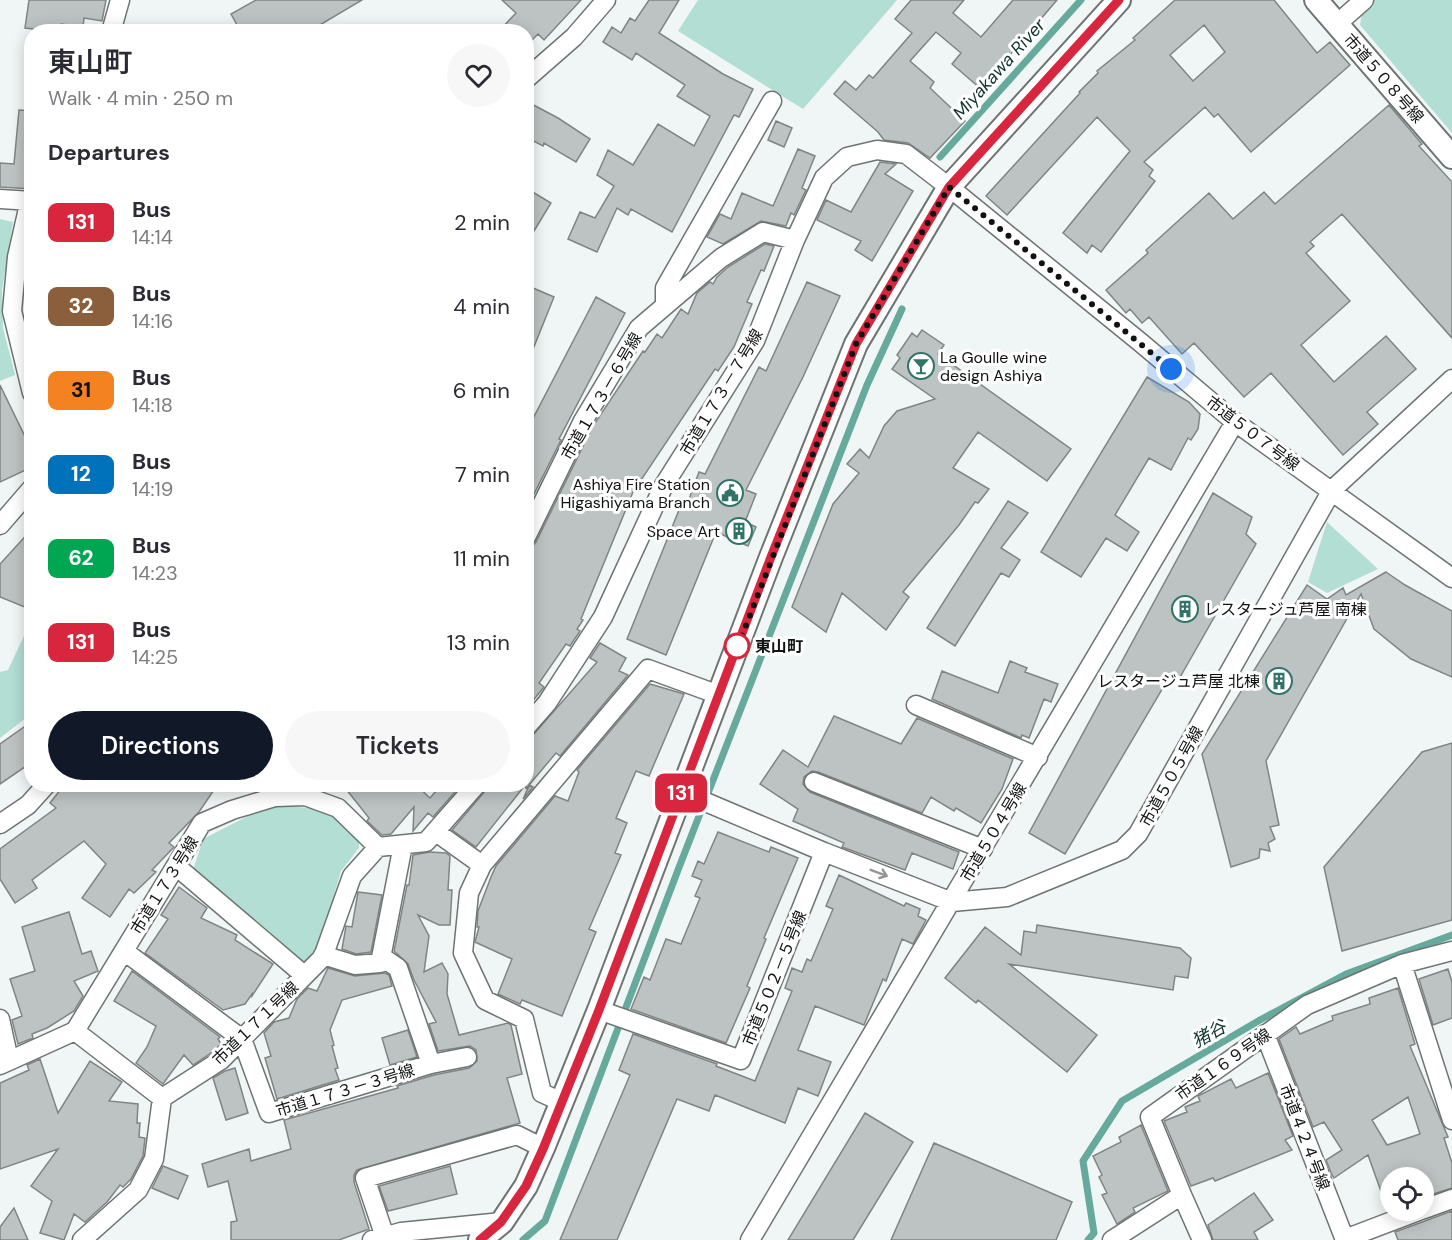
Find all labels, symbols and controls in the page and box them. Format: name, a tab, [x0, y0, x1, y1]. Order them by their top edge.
water label: Miyakawa River	[947, 12, 1052, 125]
street label: 市道５０８号線	[1339, 29, 1428, 127]
text: 東山町	[48, 44, 132, 81]
button: heart	[447, 44, 510, 107]
text: Walk · 4 min · 250 m	[48, 85, 233, 111]
text: Departures	[48, 138, 170, 167]
text: Bus	[132, 195, 171, 224]
text: 131	[67, 208, 95, 236]
text: 2 min	[454, 208, 510, 237]
text: 14:14	[132, 224, 173, 250]
text: Bus	[132, 279, 171, 308]
text: 32	[69, 292, 93, 320]
text: 4 min	[453, 292, 510, 321]
text: 14:16	[132, 308, 173, 334]
street label: 市道１７３－７号線	[675, 325, 768, 459]
street label: 市道１７３－６号線	[556, 329, 647, 464]
place label: La Goulle wine design Ashiya	[940, 347, 1047, 386]
bar icon: La Goulle wine design Ashiya	[906, 351, 936, 381]
your location	[1156, 354, 1186, 384]
text: Bus	[132, 363, 171, 392]
text: 31	[71, 376, 91, 404]
text: 6 min	[453, 376, 510, 405]
street label: 市道５０７号線	[1202, 391, 1304, 475]
text: 14:18	[132, 392, 173, 418]
text: Bus	[132, 447, 171, 476]
text: 12	[71, 460, 91, 488]
text: 7 min	[455, 460, 510, 489]
place label: Ashiya Fire Station Higashiyama Branch	[560, 474, 710, 513]
text: 14:19	[132, 476, 173, 502]
public building icon: Ashiya Fire Station Higashiyama Branch	[715, 478, 745, 508]
building icon: Space Art	[724, 516, 754, 546]
place label: Space Art	[647, 521, 720, 542]
text: Bus	[132, 531, 171, 560]
text: 62	[68, 544, 94, 572]
text: 11 min	[453, 544, 510, 573]
text: 14:23	[132, 560, 178, 586]
building icon: レスタージュ芦屋 南棟	[1170, 594, 1200, 624]
place label: レスタージュ芦屋 南棟	[1204, 599, 1367, 620]
text: Bus	[132, 615, 171, 644]
text: 131	[67, 628, 95, 656]
text: 13 min	[447, 628, 510, 657]
marker: 東山町	[724, 633, 750, 659]
place label: 東山町	[755, 636, 803, 657]
text: 14:25	[132, 644, 178, 670]
building icon: レスタージュ芦屋 北棟	[1264, 666, 1294, 696]
place label: レスタージュ芦屋 北棟	[1097, 671, 1260, 692]
button: Directions	[48, 711, 273, 780]
button: Tickets	[285, 711, 510, 780]
street label: 市道５０５号線	[1135, 722, 1208, 830]
line badge: 131	[646, 774, 716, 812]
text: 131	[667, 779, 695, 807]
street label: 市道５０４号線	[956, 779, 1031, 886]
street label: 市道１７３号線	[126, 832, 203, 938]
one-way arrow	[869, 869, 888, 880]
street label: 市道５０２－５号線	[738, 907, 811, 1049]
street label: 市道１７１号線	[208, 977, 303, 1070]
water label: 猪谷	[1187, 1014, 1232, 1053]
street label: 市道１６９号線	[1171, 1024, 1275, 1105]
street label: 市道１７３－３号線	[273, 1059, 417, 1122]
street label: 市道４２４号線	[1275, 1081, 1334, 1193]
map controls	[1380, 1167, 1434, 1221]
button: locate	[1380, 1167, 1434, 1221]

